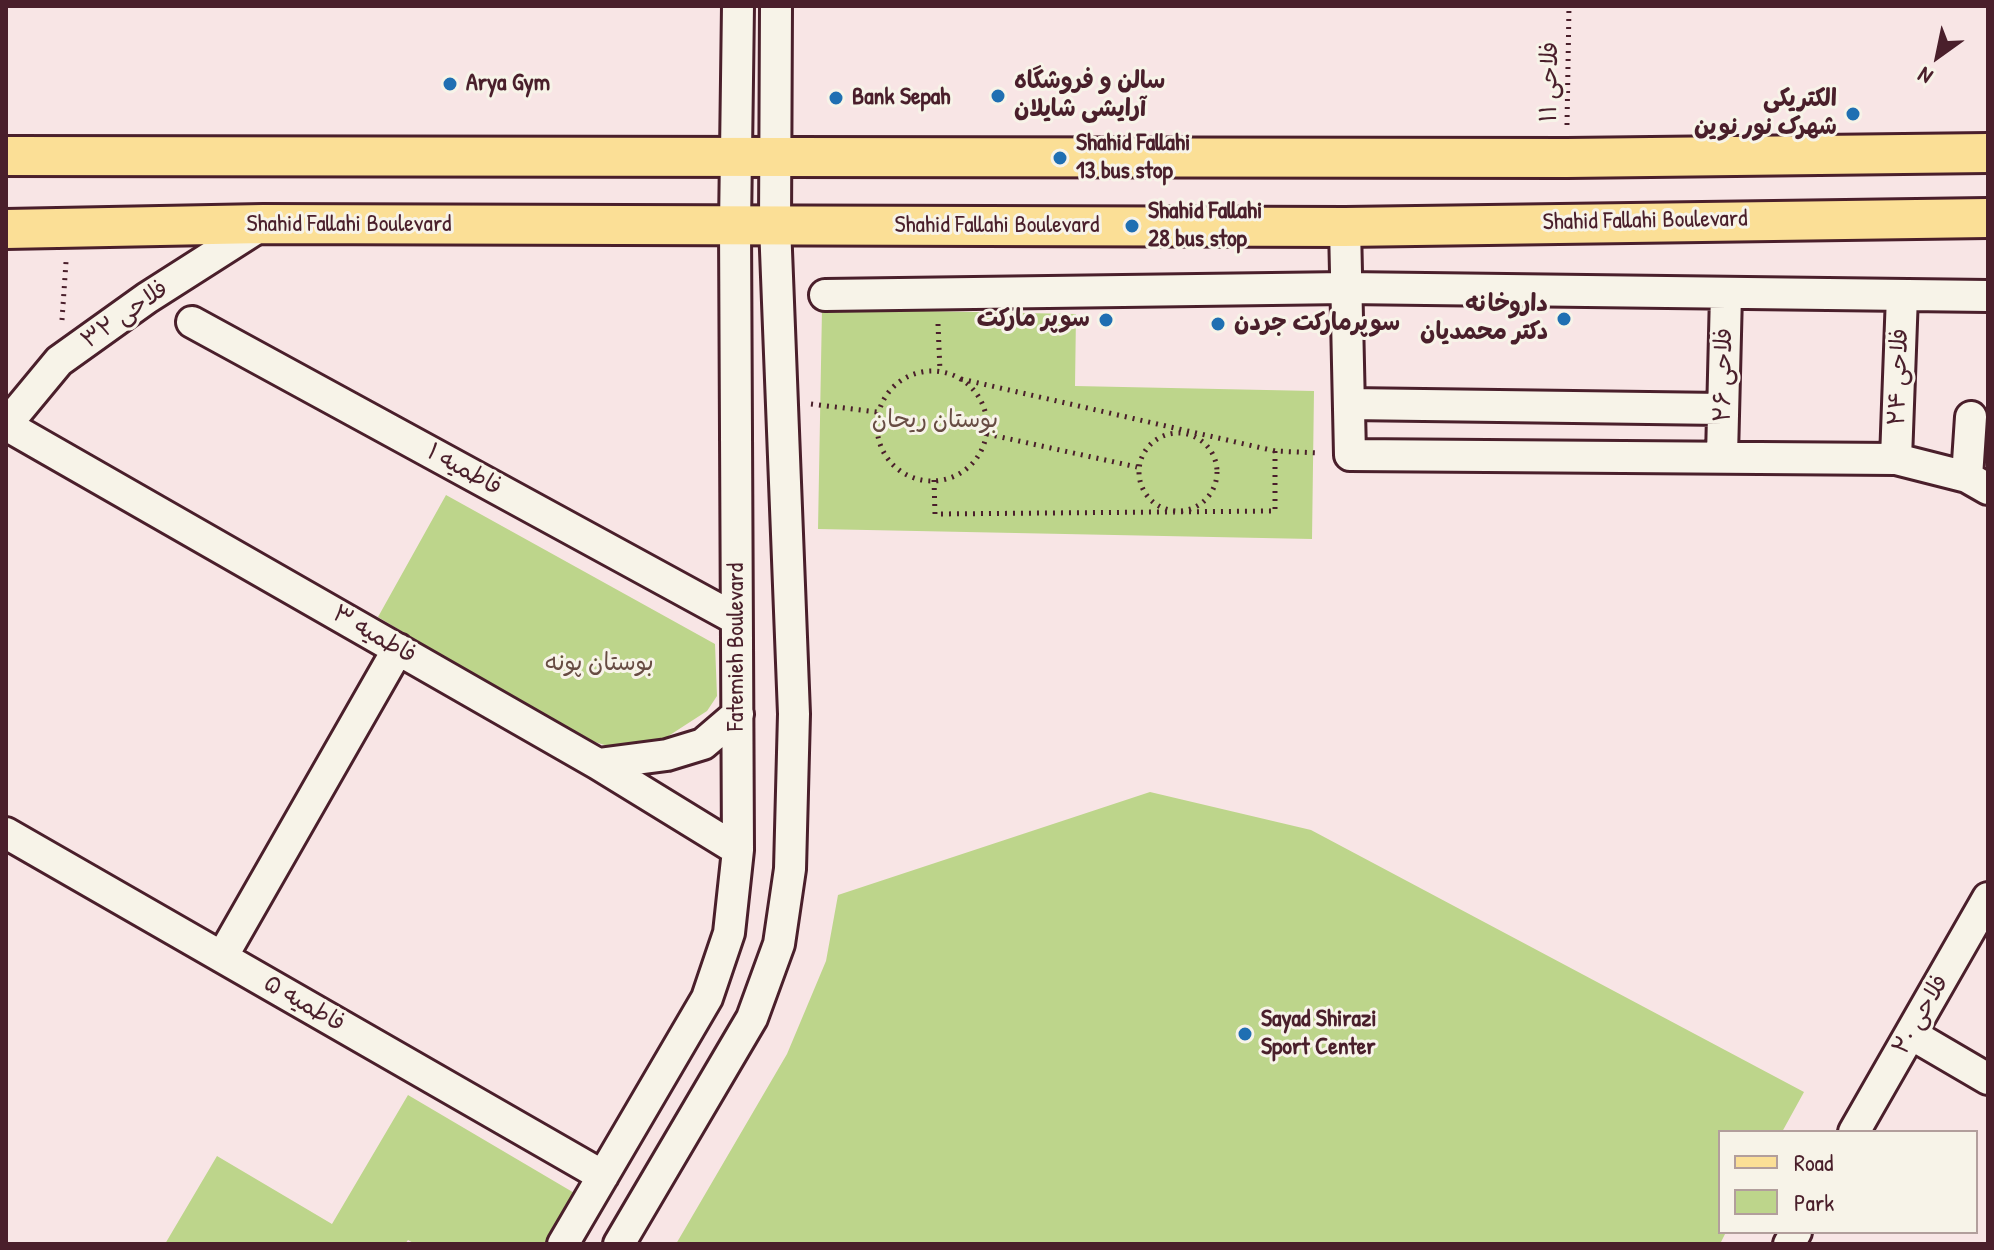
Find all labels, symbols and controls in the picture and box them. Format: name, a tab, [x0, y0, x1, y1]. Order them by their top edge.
north arrow	[1898, 16, 1978, 96]
street label: فلاحی ۱۱	[1535, 41, 1565, 123]
text: N	[1912, 60, 1938, 92]
place label: سالن و فروشگاه آرایشی شایلان	[1014, 68, 1165, 124]
place label: Arya Gym	[466, 70, 550, 98]
marker: Arya Gym	[441, 75, 459, 93]
place label: Bank Sepah	[852, 84, 950, 112]
place label: الکتریکی شهرک نور نوین	[1694, 86, 1837, 142]
marker: سالن و فروشگاه آرایشی شایلان	[989, 87, 1007, 105]
marker: Bank Sepah	[827, 89, 845, 107]
marker: الکتریکی شهرک نور نوین	[1844, 105, 1862, 123]
place label: Shahid Fallahi 13 bus stop	[1076, 130, 1190, 186]
marker: Shahid Fallahi 13 bus stop	[1051, 149, 1069, 167]
place label: Shahid Fallahi 28 bus stop	[1148, 198, 1262, 254]
street label: Shahid Fallahi Boulevard	[1542, 205, 1748, 237]
street label: Shahid Fallahi Boulevard	[247, 211, 451, 239]
street label: Shahid Fallahi Boulevard	[895, 212, 1099, 240]
marker: Shahid Fallahi 28 bus stop	[1123, 217, 1141, 235]
street label: فلاحی ۳۲	[76, 275, 174, 355]
place label: داروخانه دکتر محمدیان	[1420, 291, 1548, 347]
place label: سوپر مارکت	[977, 306, 1090, 334]
place label: سوپرمارکت جردن	[1234, 310, 1400, 338]
marker: داروخانه دکتر محمدیان	[1555, 310, 1573, 328]
marker: سوپر مارکت	[1097, 311, 1115, 329]
marker: سوپرمارکت جردن	[1209, 315, 1227, 333]
street label: فلاحی ۲۶	[1709, 328, 1739, 422]
street label: فلاحی ۲۴	[1883, 328, 1915, 426]
park label: بوستان ریحان	[872, 407, 998, 435]
street label: فاطمیه ۱	[422, 438, 506, 502]
street label: Fatemieh Boulevard	[723, 563, 751, 731]
street label: فاطمیه ۳	[327, 600, 421, 670]
park label: بوستان پونه	[544, 650, 654, 678]
street label: فاطمیه ۵	[258, 969, 350, 1039]
street label: فلاحی ۲۰	[1887, 970, 1955, 1060]
place label: Sayad Shirazi Sport Center	[1261, 1006, 1377, 1062]
marker: Sayad Shirazi Sport Center	[1236, 1025, 1254, 1043]
legend	[1718, 1130, 1978, 1234]
text: Road	[1794, 1146, 1833, 1178]
text: Park	[1794, 1186, 1834, 1218]

